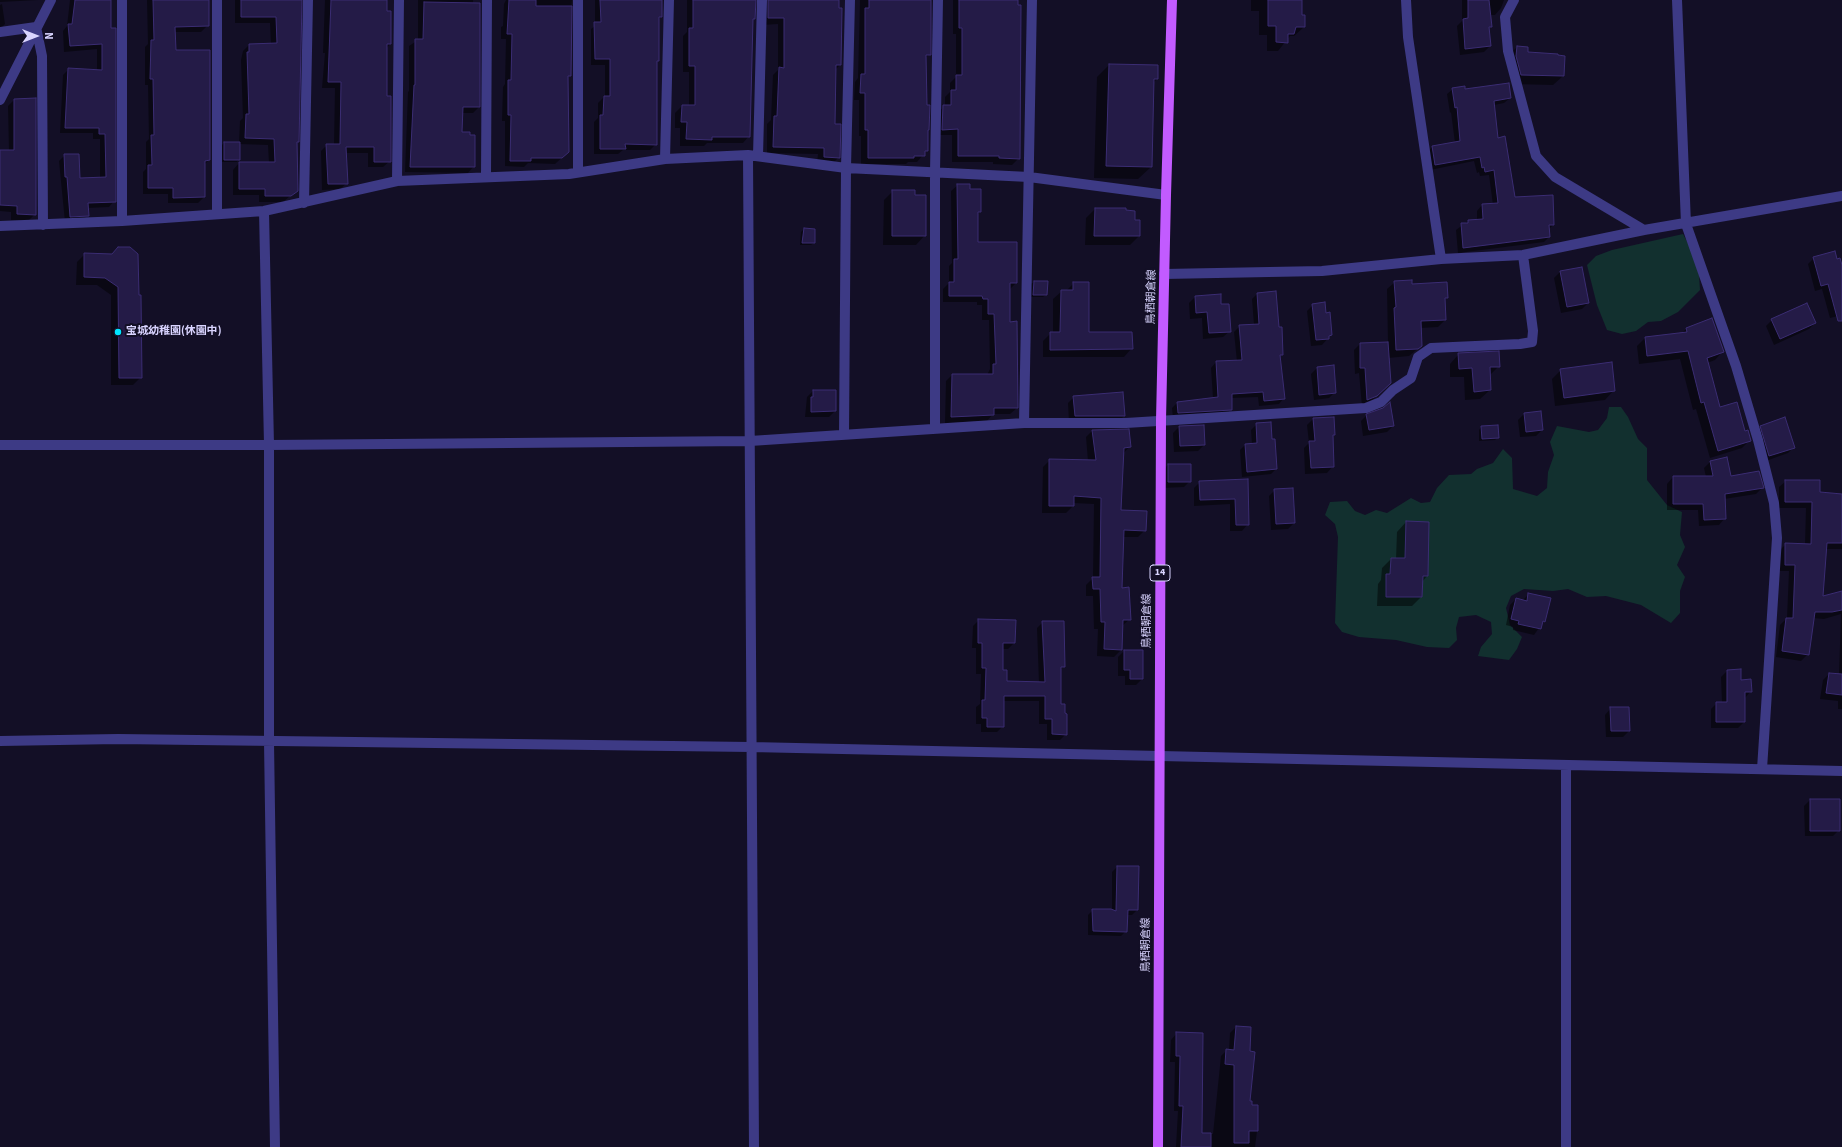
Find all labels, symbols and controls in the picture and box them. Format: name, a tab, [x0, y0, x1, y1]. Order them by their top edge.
north arrow	[16, 16, 56, 56]
text: N	[41, 32, 56, 40]
street label: 鳥栖朝倉線	[1145, 269, 1159, 325]
place label: 宝城幼稚園(休園中)	[126, 325, 222, 339]
marker: 宝城幼稚園(休園中)	[113, 327, 123, 337]
road number: 14	[1150, 565, 1170, 581]
street label: 鳥栖朝倉線	[1141, 594, 1155, 648]
street label: 鳥栖朝倉線	[1140, 918, 1154, 972]

